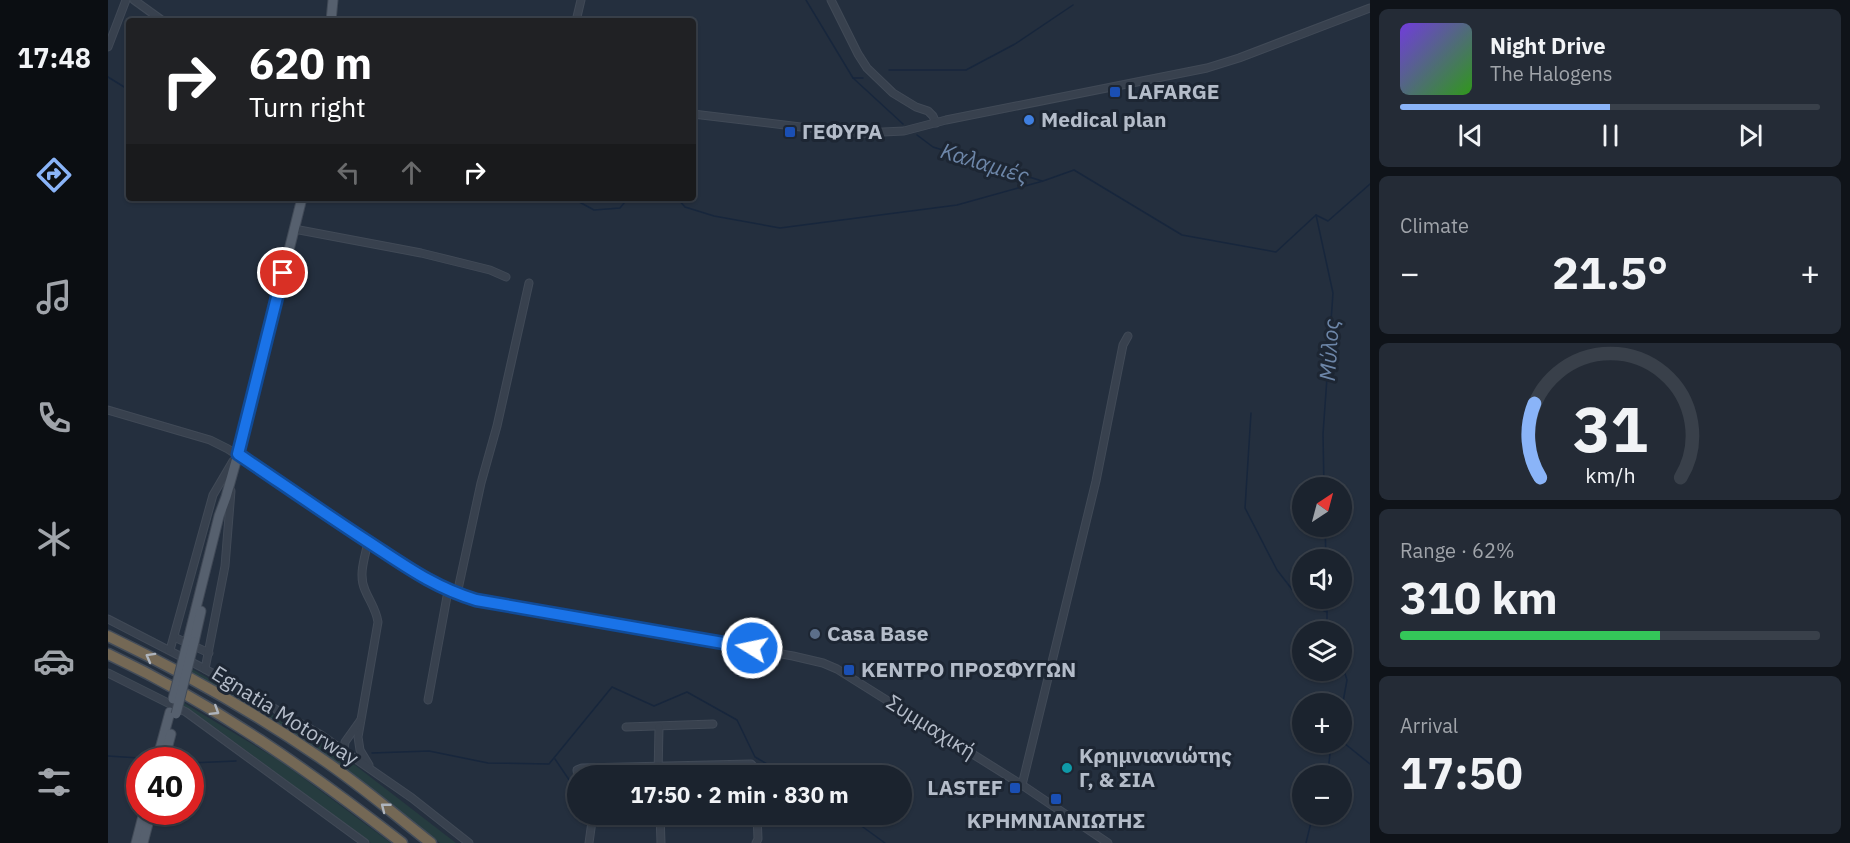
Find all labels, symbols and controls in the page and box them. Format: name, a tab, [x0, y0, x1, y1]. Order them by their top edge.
text: Night Drive	[1490, 31, 1606, 60]
text: 620 m	[249, 36, 372, 91]
text: 17:48	[17, 40, 91, 75]
icon: right	[150, 42, 228, 120]
text: The Halogens	[1490, 60, 1612, 87]
place label: LAFARGE	[1127, 77, 1220, 105]
marker: LAFARGE	[1108, 85, 1122, 99]
text: Turn right	[249, 89, 366, 124]
place label: Medical plan	[1041, 105, 1167, 133]
marker: Medical plan	[1022, 113, 1036, 127]
place label: ΓΕΦΥΡΑ	[802, 117, 882, 145]
icon: previous	[1454, 119, 1487, 152]
icon: pause	[1594, 119, 1627, 152]
icon: next	[1734, 119, 1767, 152]
marker: ΓΕΦΥΡΑ	[783, 125, 797, 139]
water label: Καλαμιές	[937, 135, 1033, 190]
icon: directions	[33, 154, 75, 196]
icon: left	[332, 156, 365, 189]
icon: ahead	[395, 156, 428, 189]
icon: right	[458, 156, 491, 189]
text: Climate	[1400, 212, 1469, 239]
text: 21.5°	[1552, 243, 1668, 301]
pin	[257, 247, 308, 298]
text: −	[1400, 251, 1420, 294]
text: +	[1800, 251, 1820, 294]
icon: arrive	[266, 256, 299, 289]
icon: music	[33, 276, 75, 318]
water label: Μύλος	[1312, 317, 1345, 382]
text: 31	[1573, 389, 1647, 470]
icon: phone	[33, 397, 75, 439]
text: km/h	[1585, 462, 1635, 490]
north arrow	[1292, 477, 1352, 537]
map controls	[1292, 477, 1352, 825]
icon: climate	[33, 518, 75, 560]
text: Range · 62%	[1400, 537, 1515, 564]
button: sound	[1292, 549, 1352, 609]
text: 310 km	[1400, 568, 1558, 626]
position arrow	[720, 616, 784, 680]
place label: Casa Base	[827, 619, 929, 647]
button: layers	[1292, 621, 1352, 681]
marker: Casa Base	[808, 627, 822, 641]
icon: car	[33, 640, 75, 682]
one-way arrow	[146, 653, 157, 664]
place label: ΚΕΝΤΡΟ ΠΡΟΣΦΥΓΩΝ	[861, 655, 1076, 683]
street label: Egnatia Motorway	[207, 659, 365, 772]
marker: ΚΕΝΤΡΟ ΠΡΟΣΦΥΓΩΝ	[842, 663, 856, 677]
street label: Συμμαχική	[882, 688, 982, 765]
button: +	[1292, 693, 1352, 753]
one-way arrow	[208, 704, 219, 715]
text: Arrival	[1400, 712, 1458, 739]
place label: Κρημνιανιώτης Γ, & ΣΙΑ	[1079, 741, 1232, 793]
text: 17:50	[1400, 743, 1523, 801]
speed limit sign: 40	[126, 747, 204, 825]
icon: filters	[33, 761, 75, 803]
marker: Κρημνιανιώτης Γ, & ΣΙΑ	[1060, 761, 1074, 775]
button: −	[1292, 765, 1352, 825]
place label: LASTEF	[927, 773, 1003, 801]
text: 17:50 · 2 min · 830 m	[630, 780, 849, 809]
marker: LASTEF	[1008, 781, 1022, 795]
marker: ΚΡΗΜΝΙΑΝΙΩΤΗΣ	[1049, 792, 1063, 806]
one-way arrow	[381, 804, 392, 815]
place label: ΚΡΗΜΝΙΑΝΙΩΤΗΣ	[967, 806, 1145, 834]

